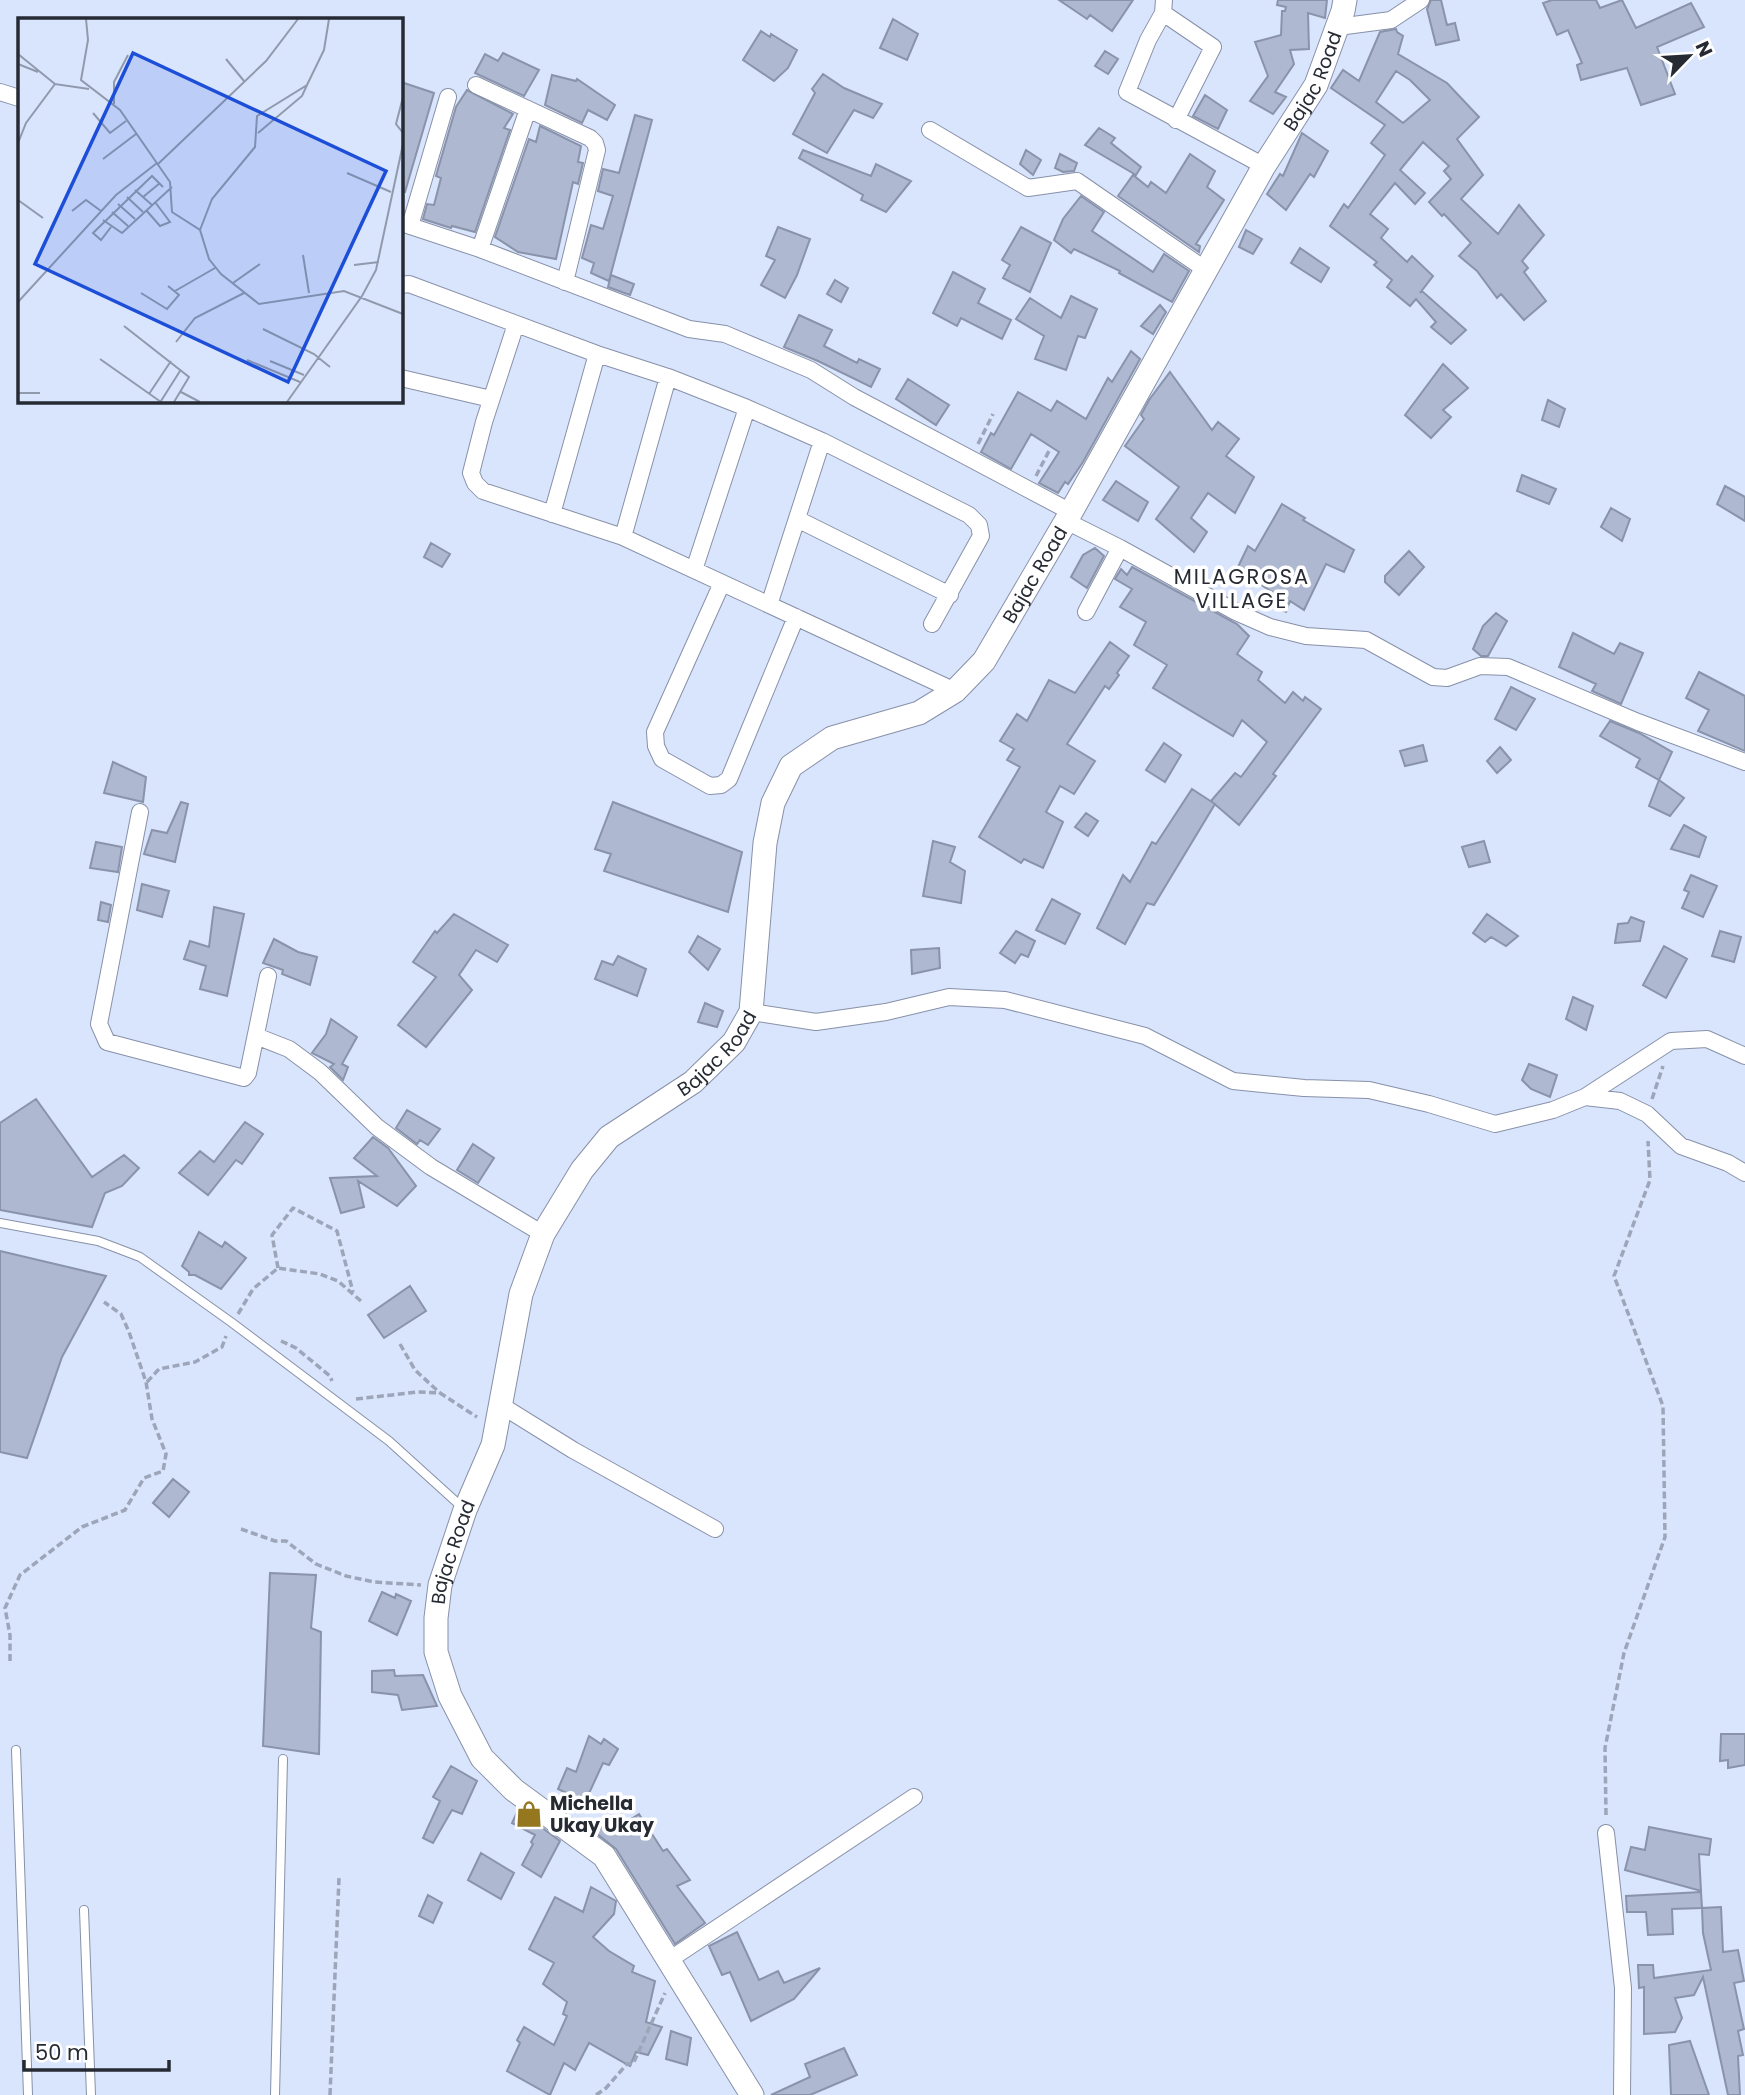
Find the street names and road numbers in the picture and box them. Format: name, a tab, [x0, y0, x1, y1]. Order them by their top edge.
street label: Bajac Road	[1277, 28, 1348, 136]
street label: Bajac Road	[996, 521, 1074, 628]
street label: Bajac Road	[672, 1005, 763, 1102]
street label: Bajac Road	[424, 1496, 481, 1606]

